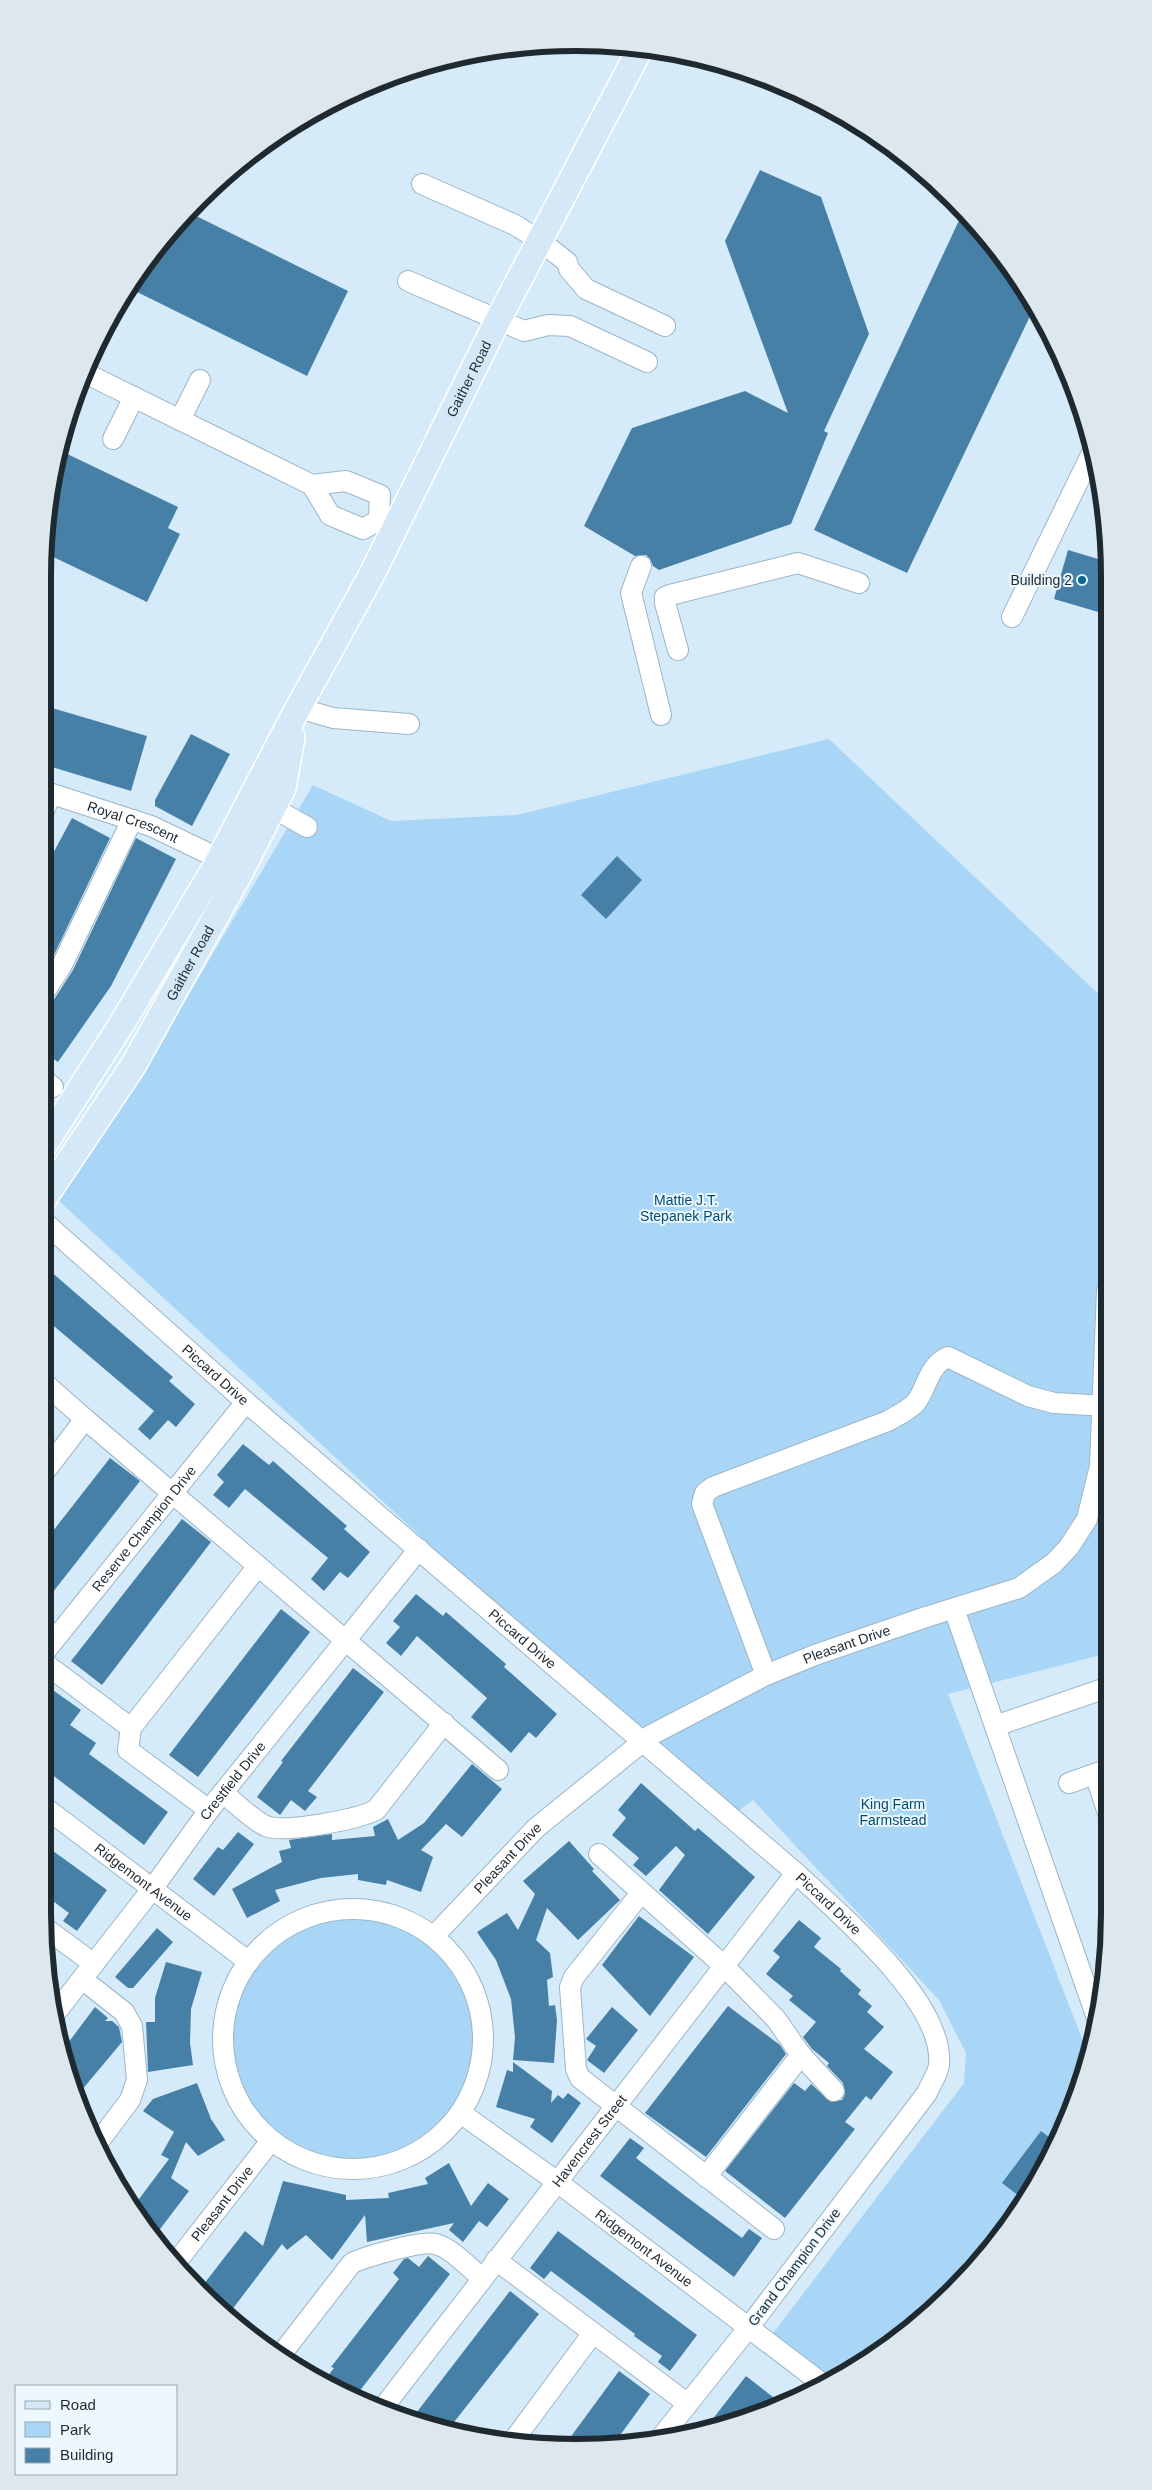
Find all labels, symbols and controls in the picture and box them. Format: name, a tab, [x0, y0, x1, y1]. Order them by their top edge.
street label: Gaither Road	[443, 338, 495, 420]
place label: Building 2	[1011, 572, 1072, 588]
marker: Building 2	[1076, 574, 1088, 586]
street label: Royal Crescent	[85, 798, 181, 846]
street label: Gaither Road	[163, 923, 217, 1003]
park label: Mattie J.T. Stepanek Park	[640, 1192, 733, 1224]
street label: Piccard Drive	[179, 1341, 252, 1409]
street label: Reserve Champion Drive	[89, 1462, 199, 1595]
street label: Piccard Drive	[486, 1606, 560, 1672]
street label: Pleasant Drive	[801, 1622, 892, 1667]
street label: Crestfield Drive	[196, 1738, 269, 1823]
park label: King Farm Farmstead	[860, 1796, 926, 1828]
street label: Pleasant Drive	[471, 1819, 545, 1897]
street label: Ridgemont Avenue	[91, 1840, 196, 1924]
street label: Piccard Drive	[793, 1869, 865, 1938]
street label: Havencrest Street	[549, 2091, 630, 2190]
street label: Pleasant Drive	[188, 2162, 256, 2244]
street label: Grand Champion Drive	[745, 2205, 844, 2329]
street label: Ridgemont Avenue	[592, 2206, 696, 2290]
legend	[15, 2385, 178, 2475]
text: Road	[60, 2396, 96, 2413]
text: Park	[60, 2421, 91, 2438]
text: Building	[60, 2446, 113, 2463]

